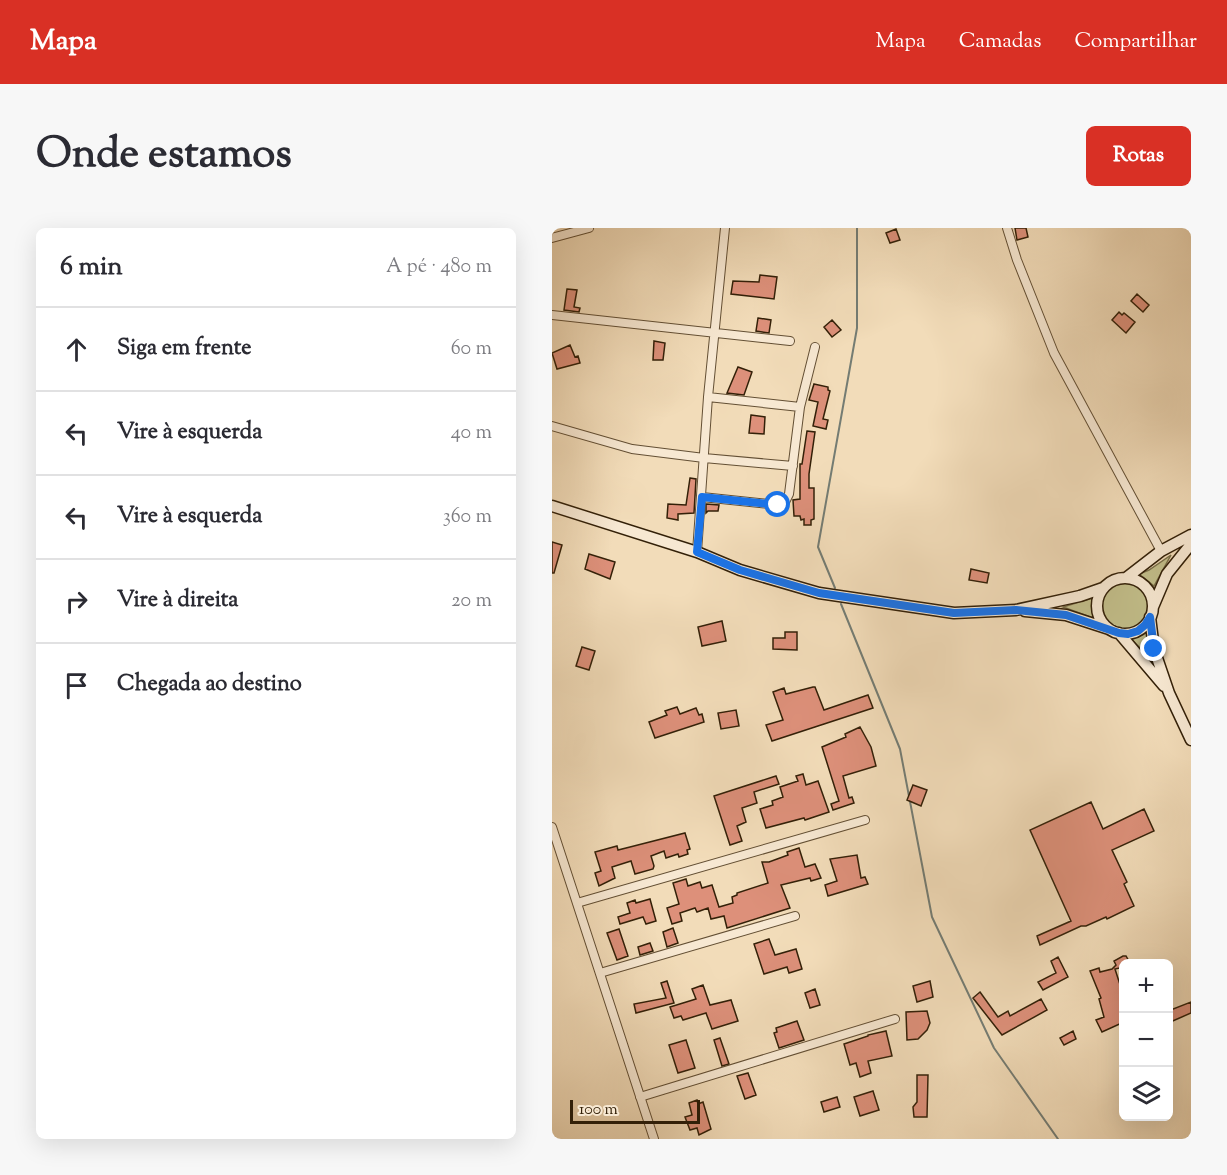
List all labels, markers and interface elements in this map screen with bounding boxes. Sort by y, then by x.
text: Mapa [30,22,97,62]
text: Mapa [876,27,926,57]
text: Camadas [959,27,1042,57]
text: Compartilhar [1075,27,1197,57]
text: Onde estamos [36,126,292,186]
button: Rotas [1086,126,1191,186]
text: 6 min [60,249,123,286]
text: A pé · 480 m [386,253,492,282]
icon: ahead [60,333,93,366]
text: Siga em frente [117,333,252,365]
text: 60 m [451,335,492,364]
icon: left [60,417,93,450]
text: Vire à esquerda [117,417,262,449]
text: 40 m [451,419,492,448]
route start [764,491,790,517]
icon: left [60,501,93,534]
text: Vire à esquerda [117,501,262,533]
text: 360 m [443,503,492,532]
icon: right [60,585,93,618]
text: Vire à direita [117,585,239,617]
text: 20 m [451,587,492,616]
route end [1140,635,1166,661]
icon: arrive [60,669,93,702]
text: Chegada ao destino [117,669,302,701]
map controls [1119,959,1173,1121]
button: + [1119,959,1173,1013]
button: − [1119,1013,1173,1067]
button: layers [1119,1067,1173,1121]
scale bar [570,1097,700,1124]
text: 100 m [579,1099,618,1122]

